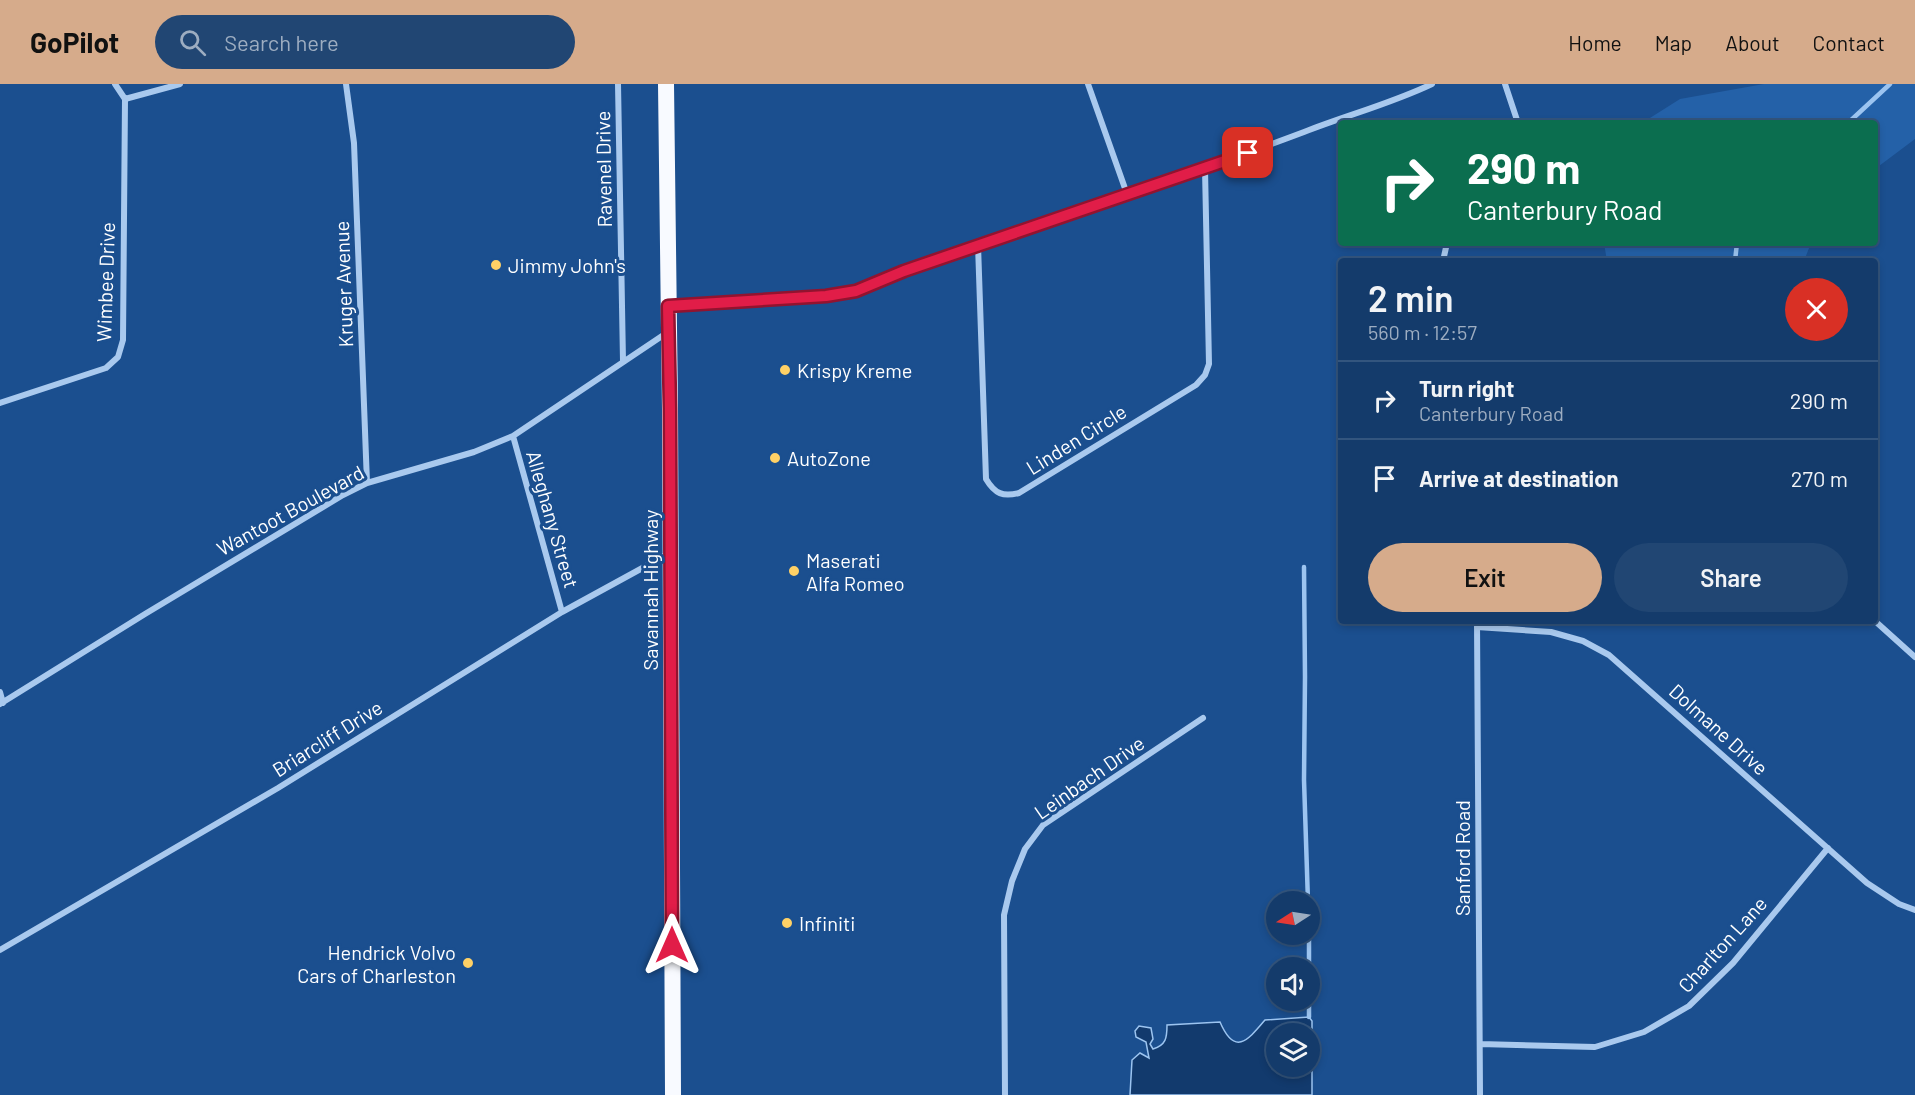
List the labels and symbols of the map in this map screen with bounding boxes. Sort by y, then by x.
street label: Ravenel Drive [590,110,616,228]
pin [1222,127,1273,178]
street label: Kruger Avenue [329,220,357,348]
street label: Wimbee Drive [91,222,119,342]
place label: Jimmy John's [508,253,626,277]
marker: Jimmy John's [489,258,503,272]
place label: Krispy Kreme [797,358,912,382]
marker: Krispy Kreme [778,363,792,377]
street label: Linden Circle [1021,399,1131,479]
place label: AutoZone [787,446,871,470]
street label: Alleghany Street [522,447,584,591]
marker: AutoZone [768,451,782,465]
street label: Wantoot Boulevard [212,460,368,560]
street label: Savannah Highway [638,510,662,670]
place label: Maserati Alfa Romeo [806,548,905,595]
marker: Maserati Alfa Romeo [787,564,801,578]
street label: Dolmane Drive [1665,678,1773,780]
street label: Briarcliff Drive [268,695,386,781]
street label: Leinbach Drive [1029,730,1149,824]
street label: Sanford Road [1450,800,1474,916]
north arrow [1266,891,1320,945]
street label: Charlton Lane [1673,891,1771,997]
place label: Infiniti [799,911,855,935]
position arrow [640,913,704,977]
marker: Infiniti [780,916,794,930]
place label: Hendrick Volvo Cars of Charleston [297,940,456,987]
marker: Hendrick Volvo Cars of Charleston [461,956,475,970]

